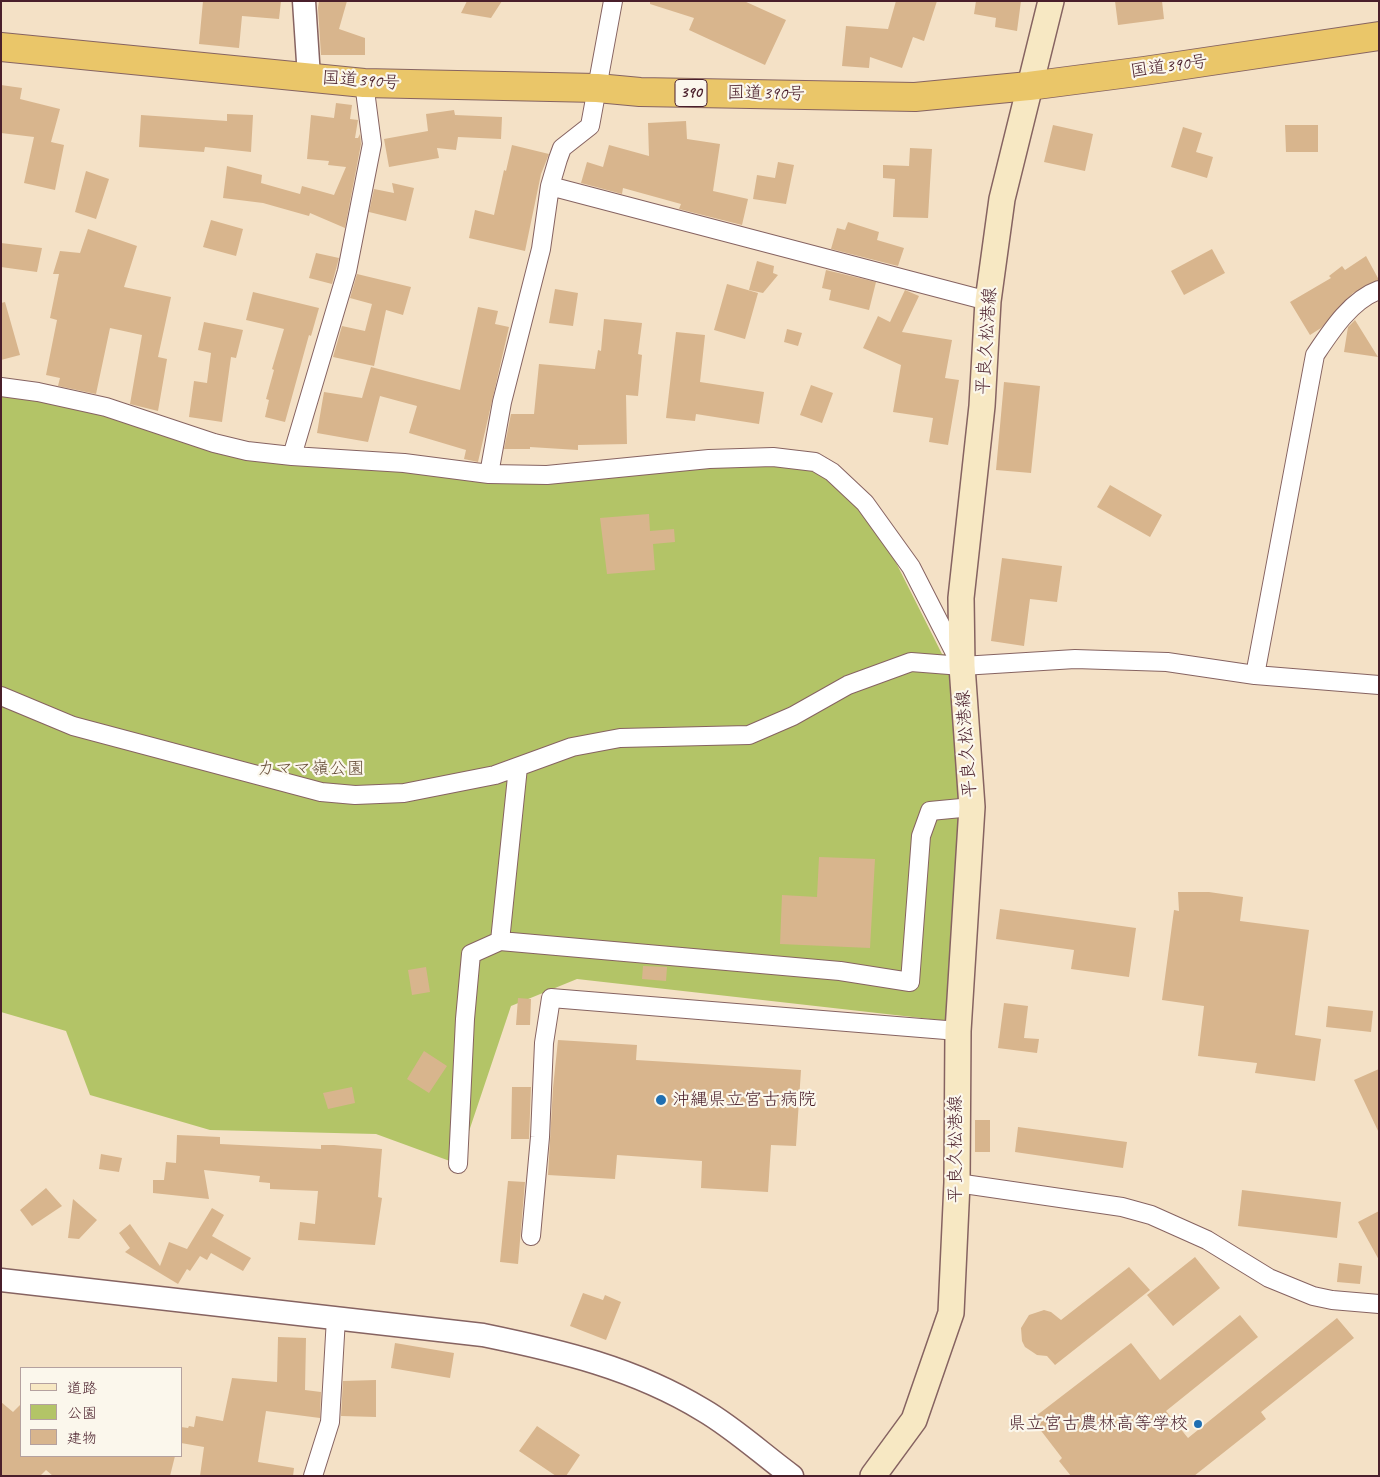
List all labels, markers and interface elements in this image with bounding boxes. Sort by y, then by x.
street label: 国道390号 [1129,51,1209,83]
street label: 国道390号 [321,67,401,95]
road number: 390 [675,80,707,106]
street label: 国道390号 [727,83,805,105]
street label: 平良久松港線 [972,286,1002,396]
street label: 平良久松港線 [952,689,982,799]
park label: カママ嶺公園 [257,758,365,780]
place label: 沖縄県立宮古病院 [672,1089,816,1111]
marker: 沖縄県立宮古病院 [654,1093,668,1107]
street label: 平良久松港線 [945,1095,967,1203]
legend [20,1367,182,1457]
text: 道路 [67,1379,97,1398]
text: 公園 [67,1404,97,1423]
place label: 県立宮古農林高等学校 [1008,1413,1188,1435]
marker: 県立宮古農林高等学校 [1192,1418,1204,1430]
text: 建物 [67,1429,97,1448]

